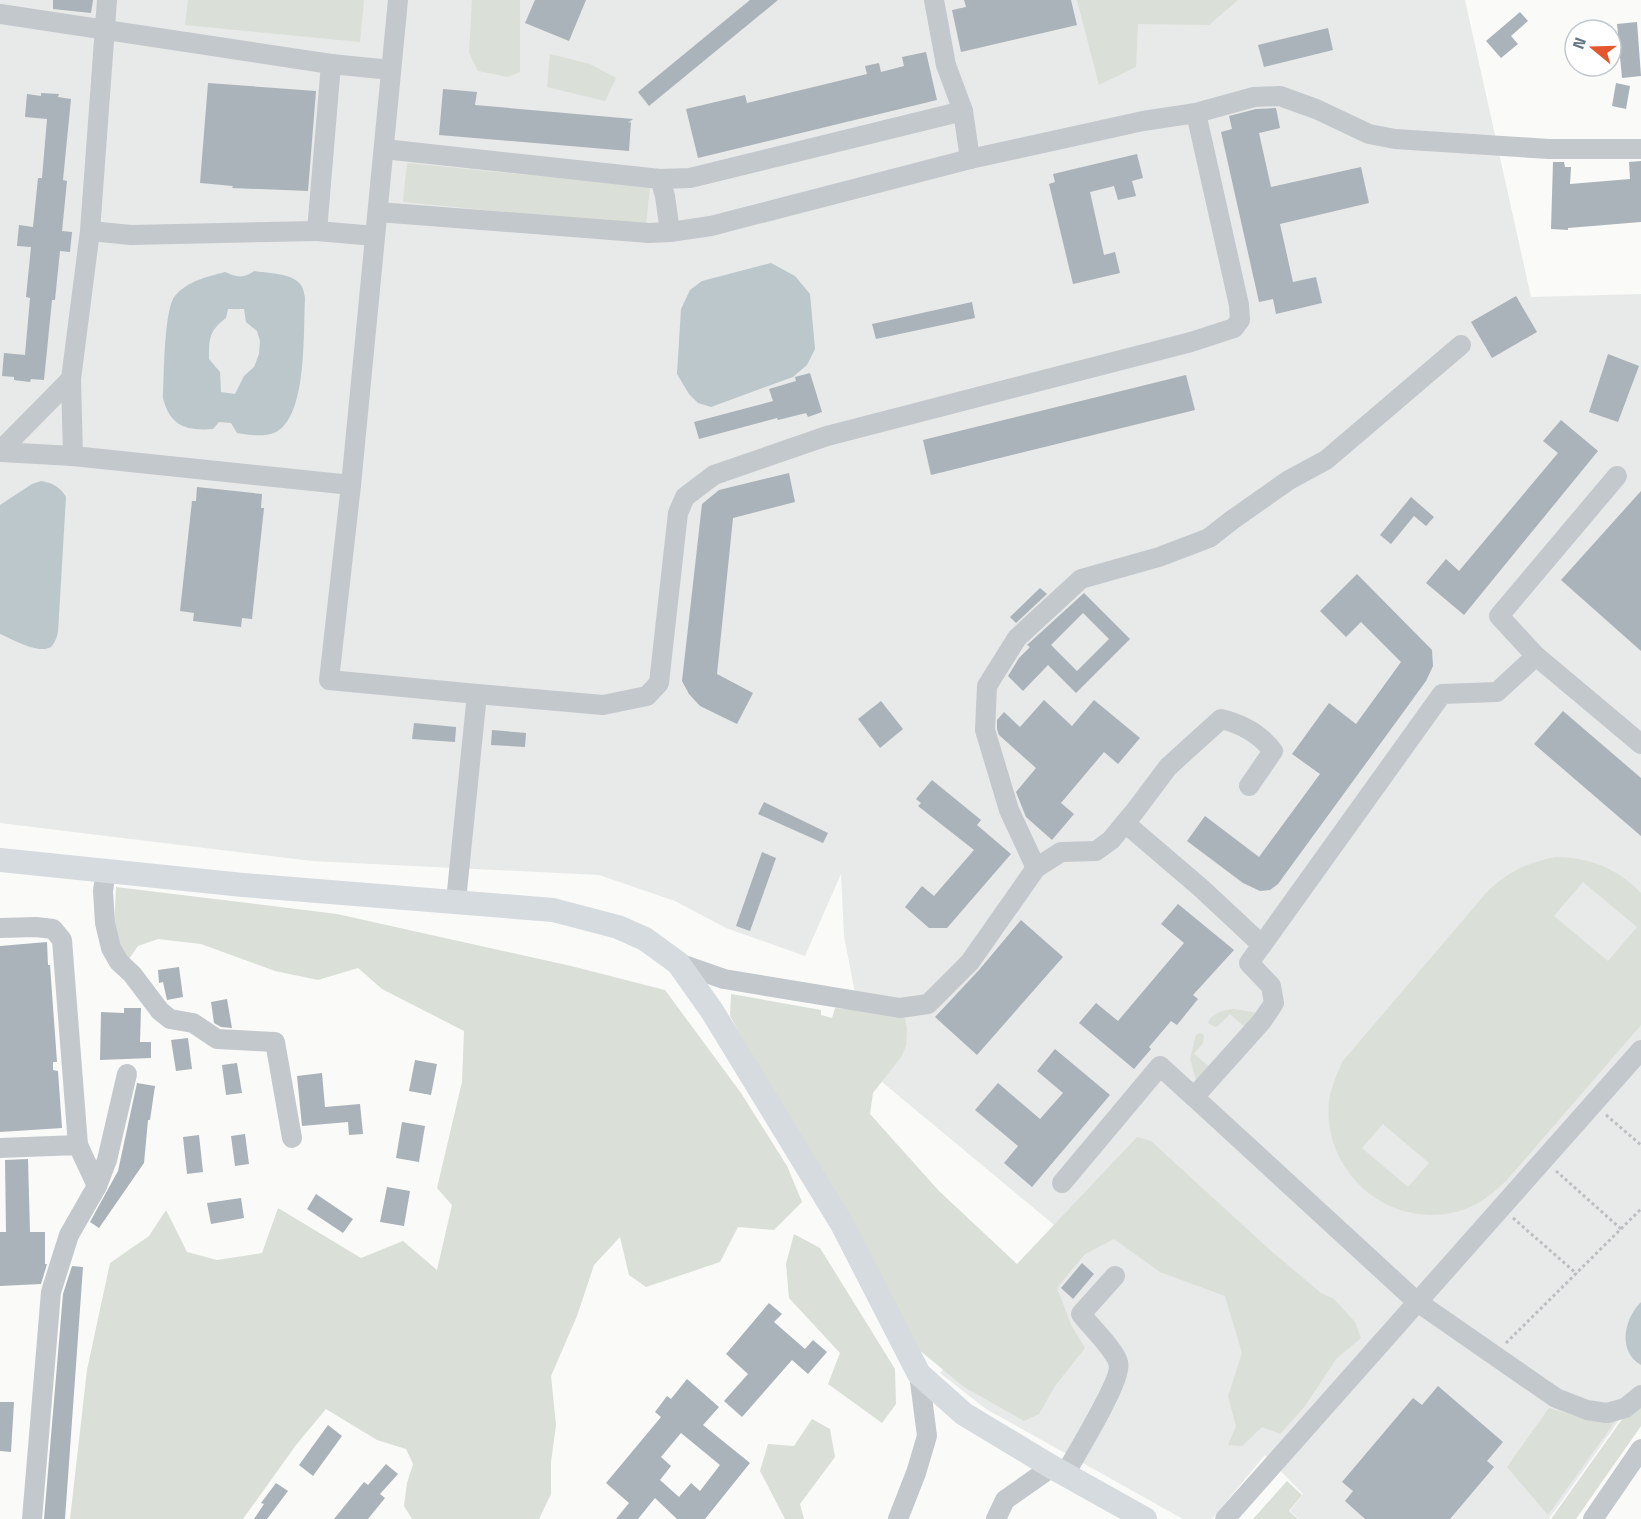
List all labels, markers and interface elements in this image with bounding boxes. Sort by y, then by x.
north arrow [1563,18,1623,78]
text: N [1566,34,1592,52]

